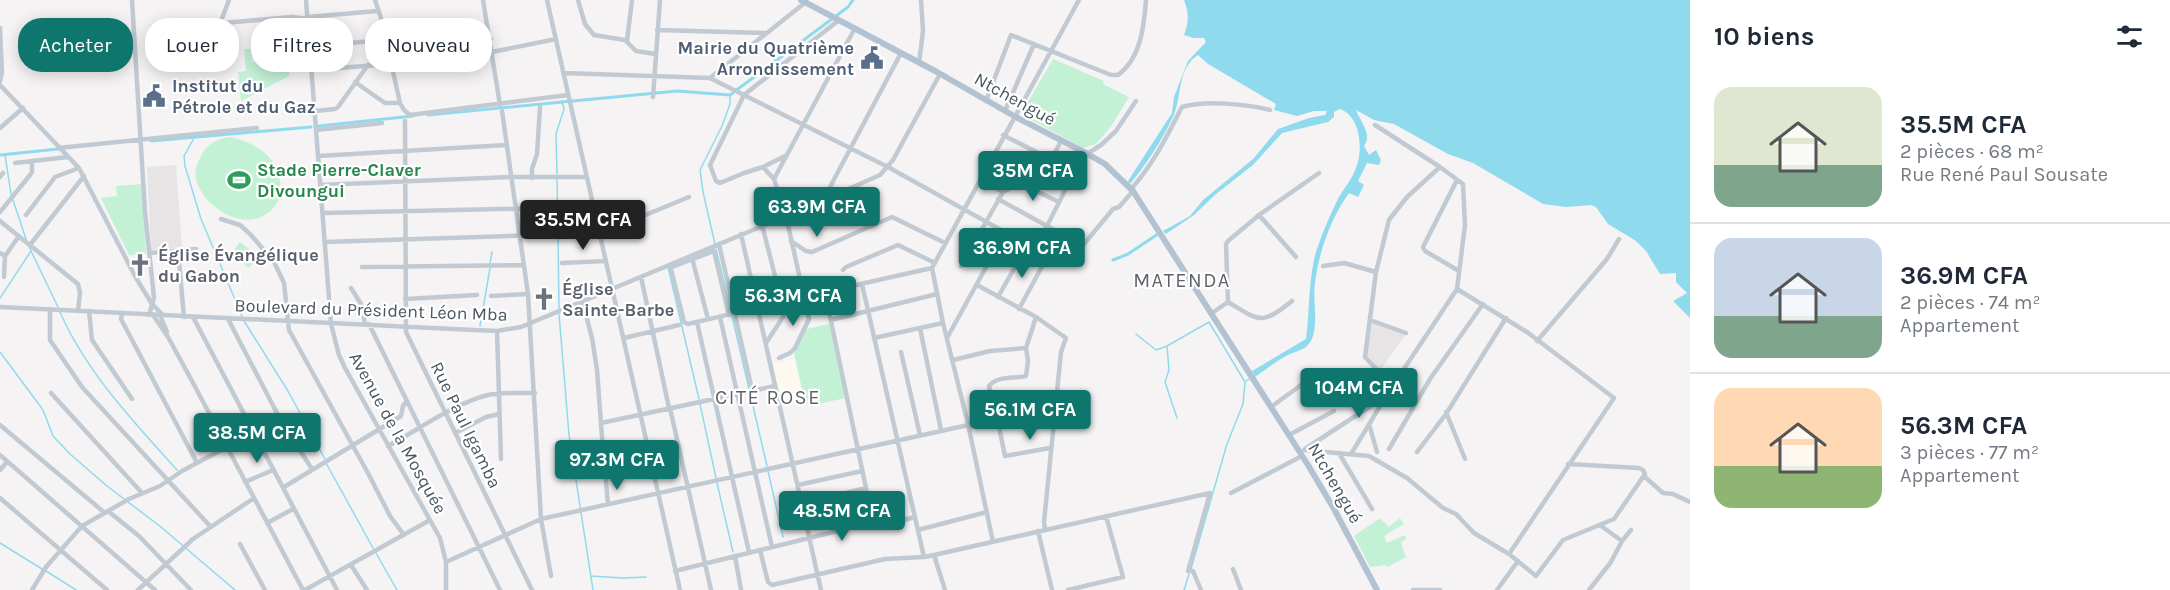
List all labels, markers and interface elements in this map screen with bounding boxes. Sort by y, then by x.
chip: Acheter [18,18,133,72]
chip: Louer [145,18,239,72]
chip: Filtres [251,18,353,72]
chip: Nouveau [365,18,492,72]
icon: filters [2113,20,2146,53]
text: 10 biens [1714,21,1814,52]
place label: Mairie du Quatrième Arrondissement [677,37,854,80]
public building icon: Mairie du Quatrième Arrondissement [859,45,885,71]
street label: Ntchengué [970,68,1060,130]
place label: Institut du Pétrole et du Gaz [172,75,316,118]
public building icon: Institut du Pétrole et du Gaz [141,83,167,109]
text: 35.5M CFA [1900,109,2027,140]
icon: home [1762,111,1834,183]
text: 2 pièces · 68 m² [1900,140,2044,163]
pin: 35M CFA [978,151,1088,202]
place label: Stade Pierre-Claver Divoungui [257,159,421,202]
text: 35M CFA [992,159,1074,182]
text: Rue René Paul Sousate [1900,163,2108,186]
sports icon: Stade Pierre-Claver Divoungui [226,167,252,193]
pin: 63.9M CFA [748,187,886,238]
text: 63.9M CFA [768,195,866,218]
pin: 35.5M CFA [514,200,652,251]
text: 35.5M CFA [534,208,632,231]
pin: 36.9M CFA [953,228,1091,279]
text: 36.9M CFA [973,236,1071,259]
place label: Église Évangélique du Gabon [158,243,319,287]
church icon: Église Évangélique du Gabon [127,252,153,278]
text: 36.9M CFA [1900,260,2028,291]
icon: home [1762,262,1834,334]
district label: MATENDA [1133,269,1231,292]
pin: 56.3M CFA [724,276,862,327]
place label: Église Sainte-Barbe [562,277,674,321]
text: 56.3M CFA [744,284,842,307]
church icon: Église Sainte-Barbe [531,286,557,312]
text: 2 pièces · 74 m² [1900,291,2040,314]
street label: Boulevard du Président Léon Mba [234,294,508,326]
text: Appartement [1900,314,2019,337]
street label: Avenue de la Mosquée [344,348,452,518]
street label: Rue Paul Igamba [426,358,506,492]
pin: 104M CFA [1297,368,1421,419]
text: 104M CFA [1314,376,1404,399]
district label: CITÉ ROSE [715,385,821,409]
pin: 56.1M CFA [961,390,1099,441]
text: 56.1M CFA [984,398,1076,421]
text: 56.3M CFA [1900,410,2027,441]
icon: home [1762,412,1834,484]
pin: 38.5M CFA [188,413,326,464]
text: 38.5M CFA [208,421,306,444]
street label: Ntchengué [1303,439,1367,527]
pin: 97.3M CFA [548,440,686,491]
text: 3 pièces · 77 m² [1900,441,2039,464]
text: 97.3M CFA [569,448,665,471]
text: Appartement [1900,464,2019,487]
pin: 48.5M CFA [773,491,911,542]
text: 48.5M CFA [793,499,891,522]

